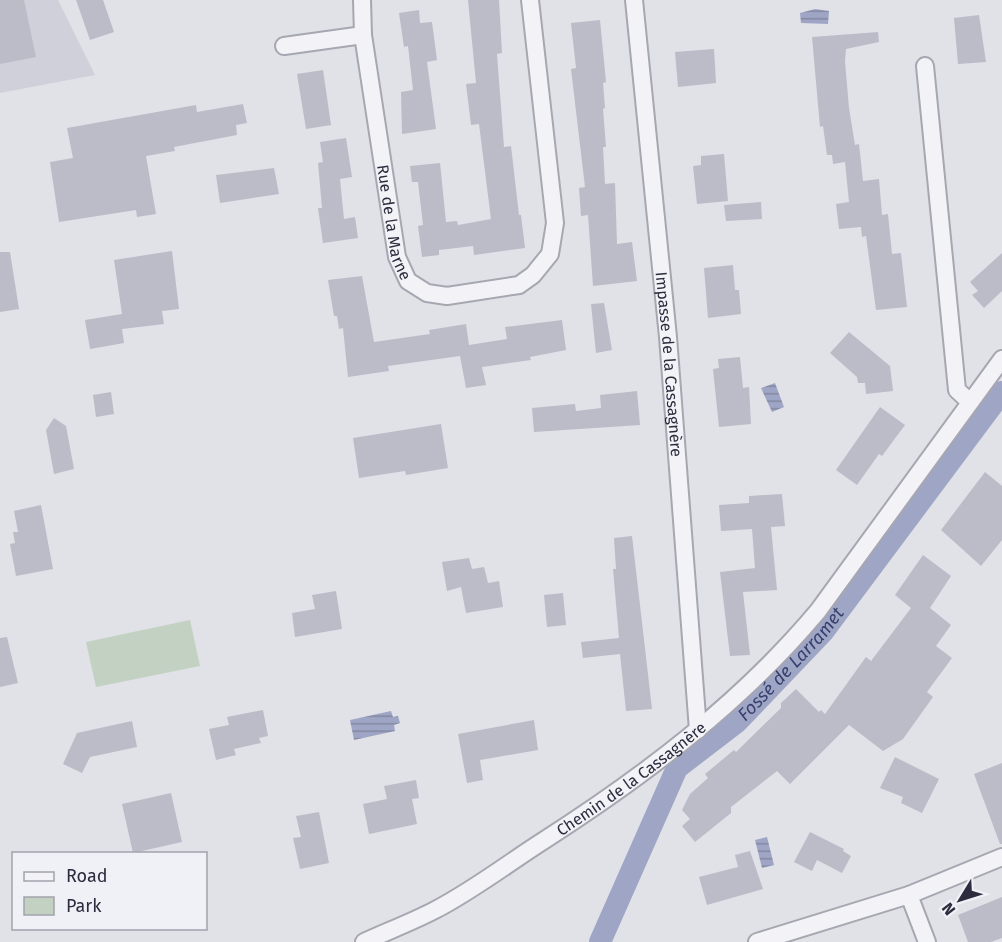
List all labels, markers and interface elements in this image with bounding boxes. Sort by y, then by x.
street label: Rue de la Marne [373,163,415,283]
street label: Impasse de la Cassagnère [651,271,686,458]
water label: Fossé de Larramet [733,603,849,725]
street label: Chemin de la Cassagnère [553,718,710,840]
legend [12,852,207,930]
text: Road [66,865,108,887]
north arrow [930,870,990,930]
text: Park [66,895,102,917]
text: N [938,899,959,919]

